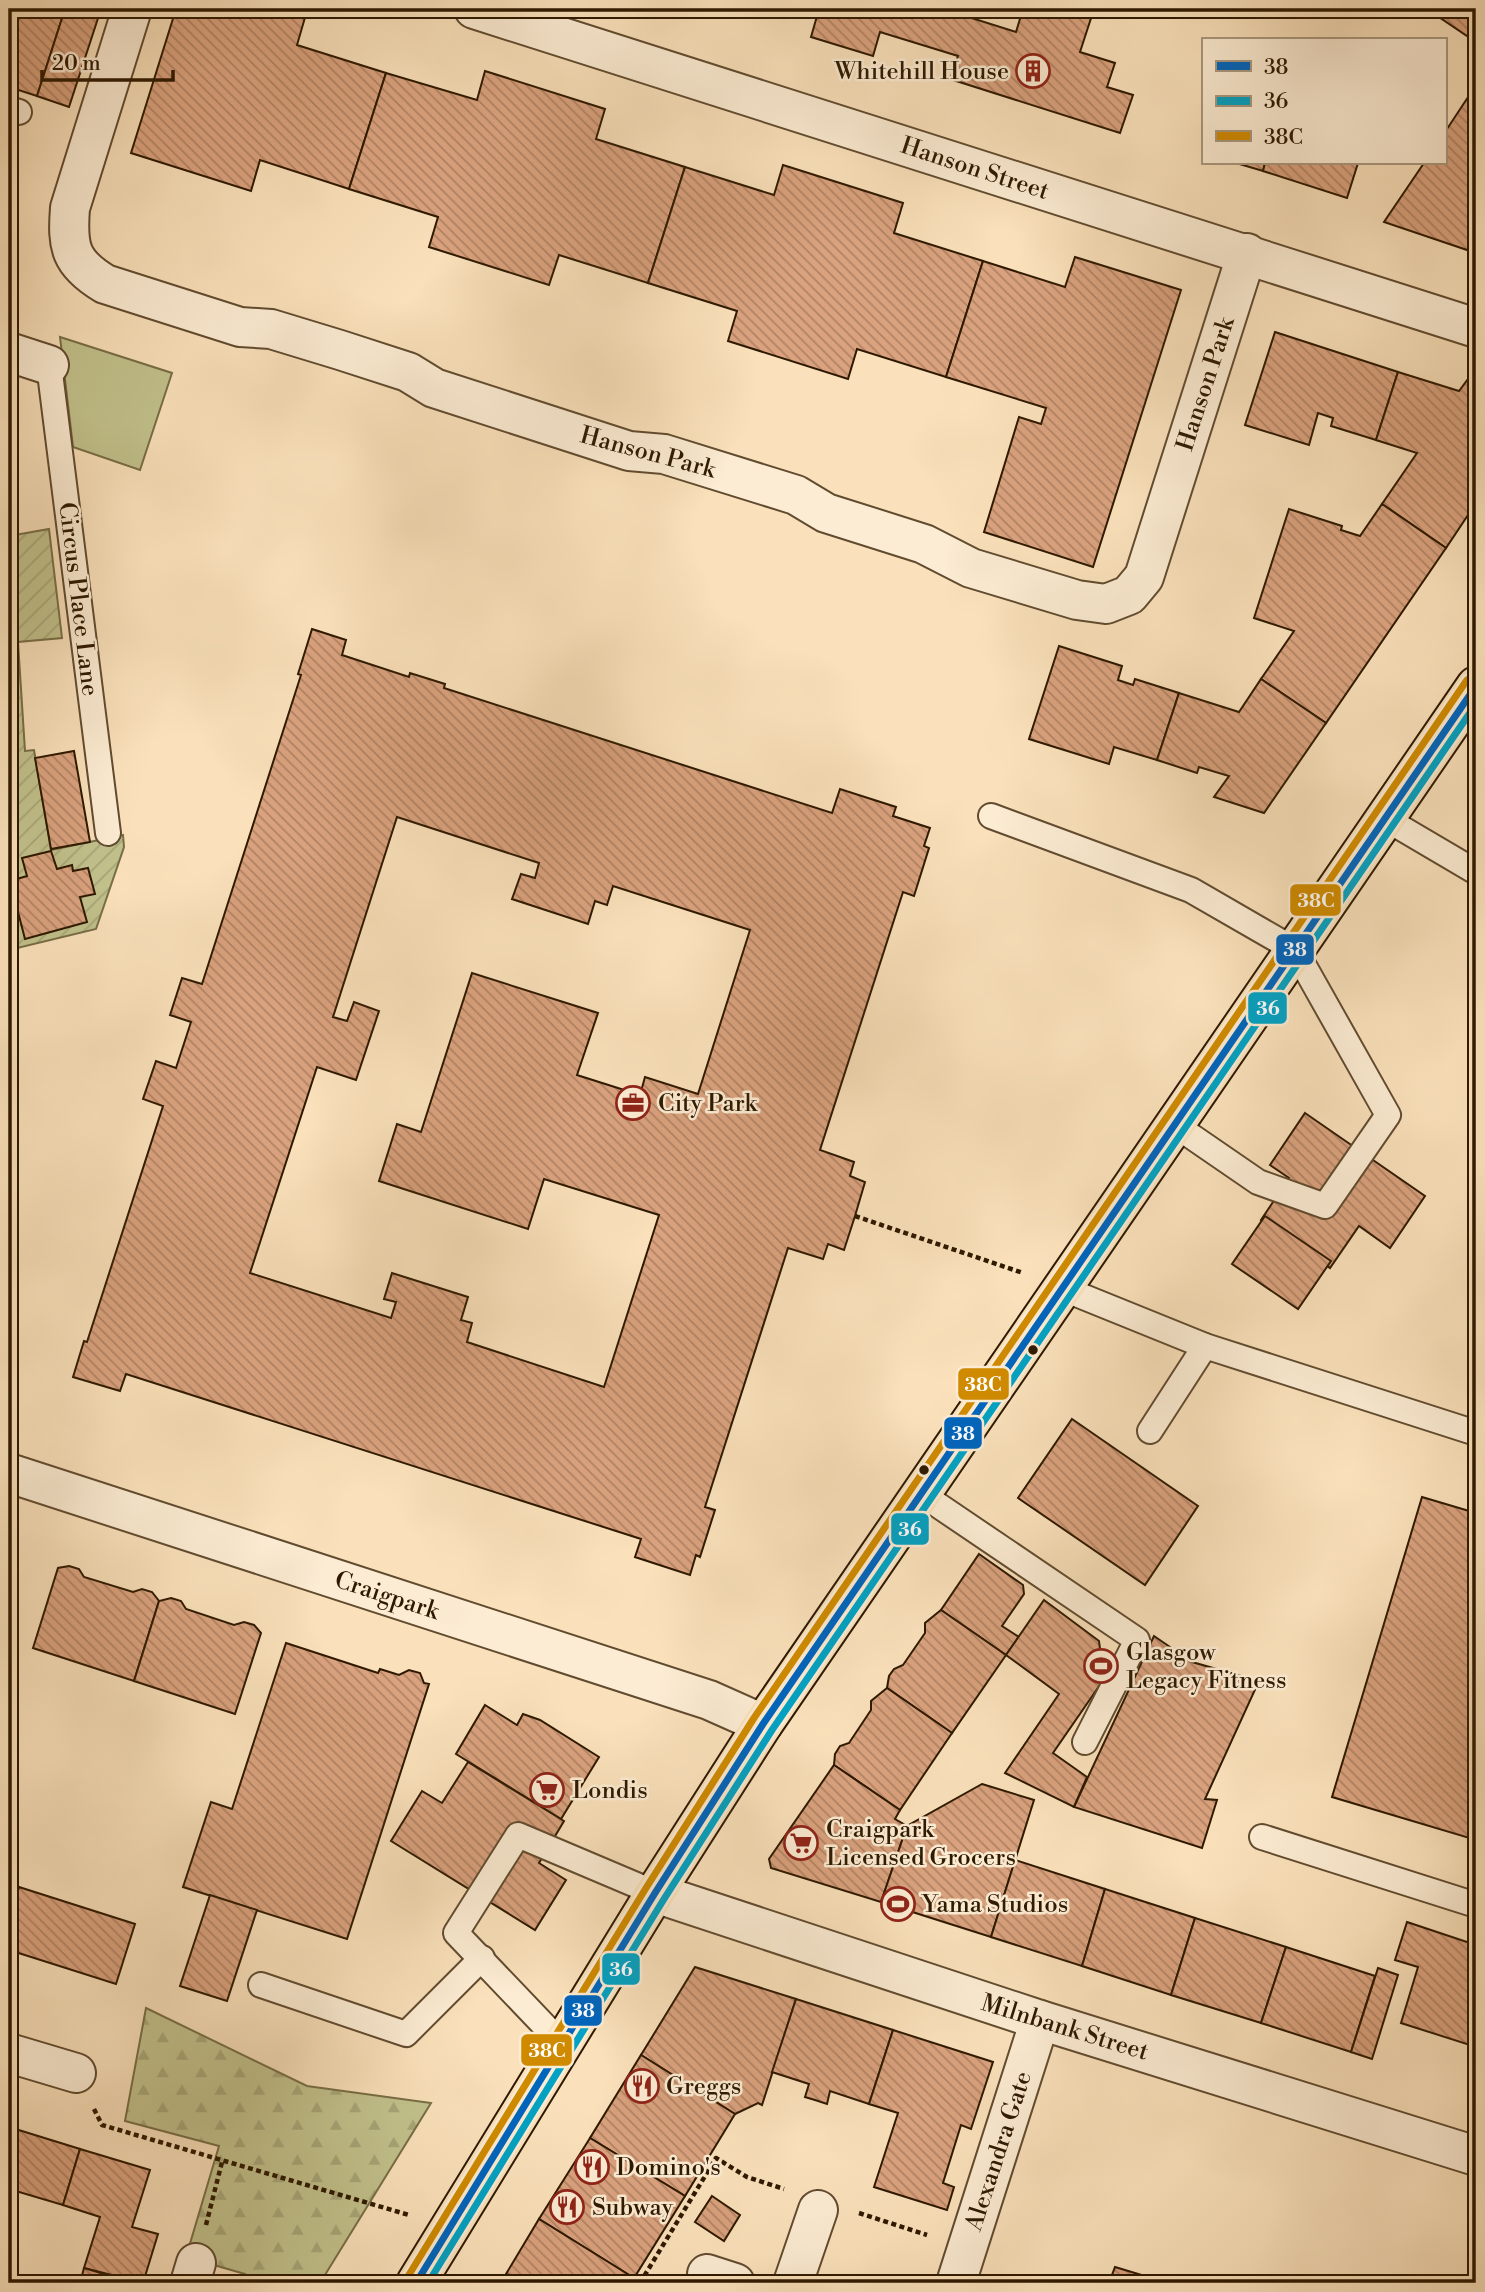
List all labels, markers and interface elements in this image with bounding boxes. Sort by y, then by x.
scale bar [42,38,173,82]
legend [1202,38,1446,164]
text: 20 m [52,51,101,77]
building icon: Whitehill House [1014,52,1052,90]
text: 38 [1264,55,1288,81]
place label: Whitehill House [833,57,1009,87]
text: 36 [1264,89,1289,115]
text: 38C [1264,125,1303,151]
street label: Hanson Street [897,131,1053,207]
street label: Hanson Park [1170,312,1242,455]
street label: Hanson Park [577,421,720,486]
street label: Circus Place Lane [51,500,105,698]
line badge: 38C [1289,883,1342,917]
text: 38C [1297,889,1335,913]
line badge: 38 [1275,933,1315,966]
text: 38 [1283,938,1307,962]
line badge: 36 [1247,991,1288,1025]
text: 36 [1256,997,1280,1021]
office icon: City Park [614,1084,652,1122]
place label: City Park [658,1089,759,1119]
unlabelled marker [1026,1343,1040,1357]
line badge: 38C [957,1367,1010,1401]
text: 38C [964,1373,1002,1397]
line badge: 38 [943,1416,983,1450]
text: 38 [951,1422,975,1446]
unlabelled marker [917,1463,931,1477]
line badge: 36 [890,1512,930,1546]
text: 36 [898,1518,922,1542]
street label: Craigpark [331,1565,444,1627]
place label: Glasgow Legacy Fitness [1126,1638,1286,1696]
sports icon: Glasgow Legacy Fitness [1082,1647,1120,1685]
supermarket icon: Londis [528,1771,566,1809]
place label: Londis [572,1776,648,1806]
place label: Craigpark Licensed Grocers [826,1815,1016,1873]
supermarket icon: Craigpark Licensed Grocers [782,1824,820,1862]
sports icon: Yama Studios [879,1885,917,1923]
place label: Yama Studios [920,1890,1068,1920]
line badge: 36 [601,1952,641,1986]
text: 36 [609,1958,633,1982]
street label: Milnbank Street [977,1988,1152,2068]
line badge: 38 [563,1994,603,2027]
text: 38 [571,1999,595,2023]
line badge: 38C [520,2033,573,2067]
text: 38C [528,2039,566,2063]
restaurant icon: Greggs [623,2067,661,2105]
street label: Alexandra Gate [959,2068,1039,2236]
place label: Greggs [666,2072,741,2102]
restaurant icon: Domino's [573,2148,611,2186]
place label: Domino's [616,2153,721,2183]
restaurant icon: Subway [548,2188,586,2226]
place label: Subway [592,2193,674,2223]

